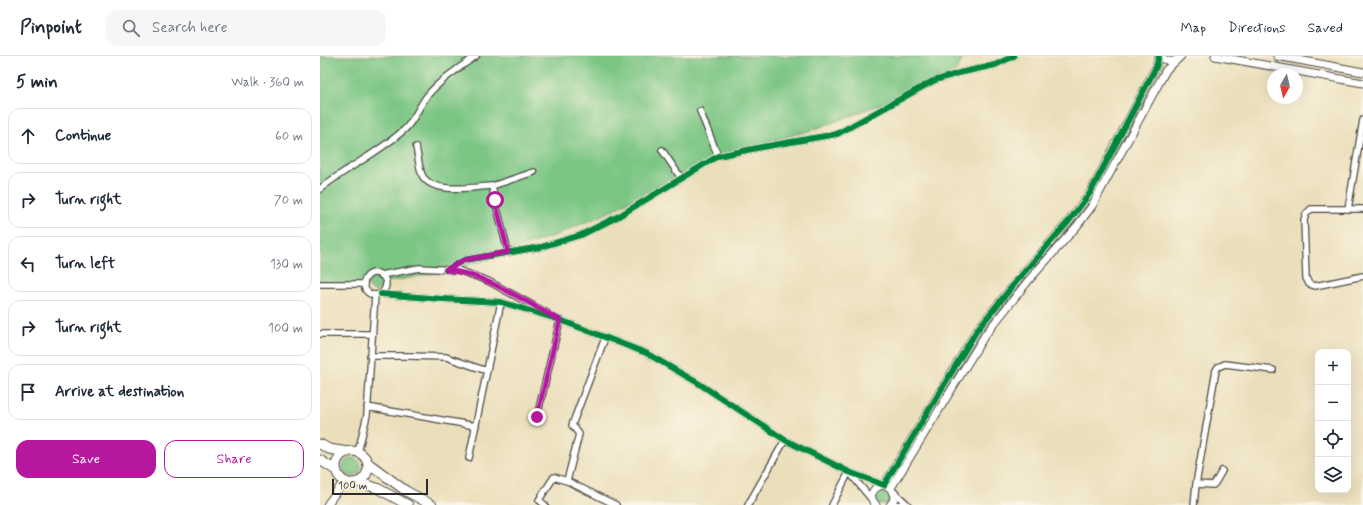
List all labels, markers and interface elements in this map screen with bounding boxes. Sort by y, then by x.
search box [106,10,386,46]
text: Pinpoint [20,15,82,40]
icon: search [120,17,142,39]
text: Search here [152,18,228,38]
text: Map [1180,19,1206,37]
text: Directions [1228,19,1286,37]
text: Saved [1308,19,1343,37]
north arrow [1267,68,1303,104]
text: 5 min [16,71,58,93]
text: Walk · 360 m [231,74,304,91]
icon: ahead [17,125,39,147]
text: Continue [55,126,111,146]
text: 60 m [275,128,303,145]
icon: right [17,189,39,211]
text: Turn right [55,190,122,210]
route start [486,191,504,209]
text: 70 m [274,192,303,209]
icon: left [17,253,39,275]
text: Turn left [55,254,115,274]
text: 130 m [270,256,303,273]
icon: right [17,317,39,339]
text: Turn right [55,318,122,338]
text: 100 m [268,320,303,337]
map controls [1315,349,1351,493]
button: + [1315,349,1351,385]
icon: arrive [17,381,39,403]
text: Arrive at destination [55,382,184,402]
button: − [1315,385,1351,421]
route end [528,408,546,426]
button: locate [1315,421,1351,457]
button: Save [16,440,156,478]
button: Share [164,440,304,478]
button: layers [1315,457,1351,493]
scale bar [332,477,428,496]
text: 100 m [338,479,368,493]

